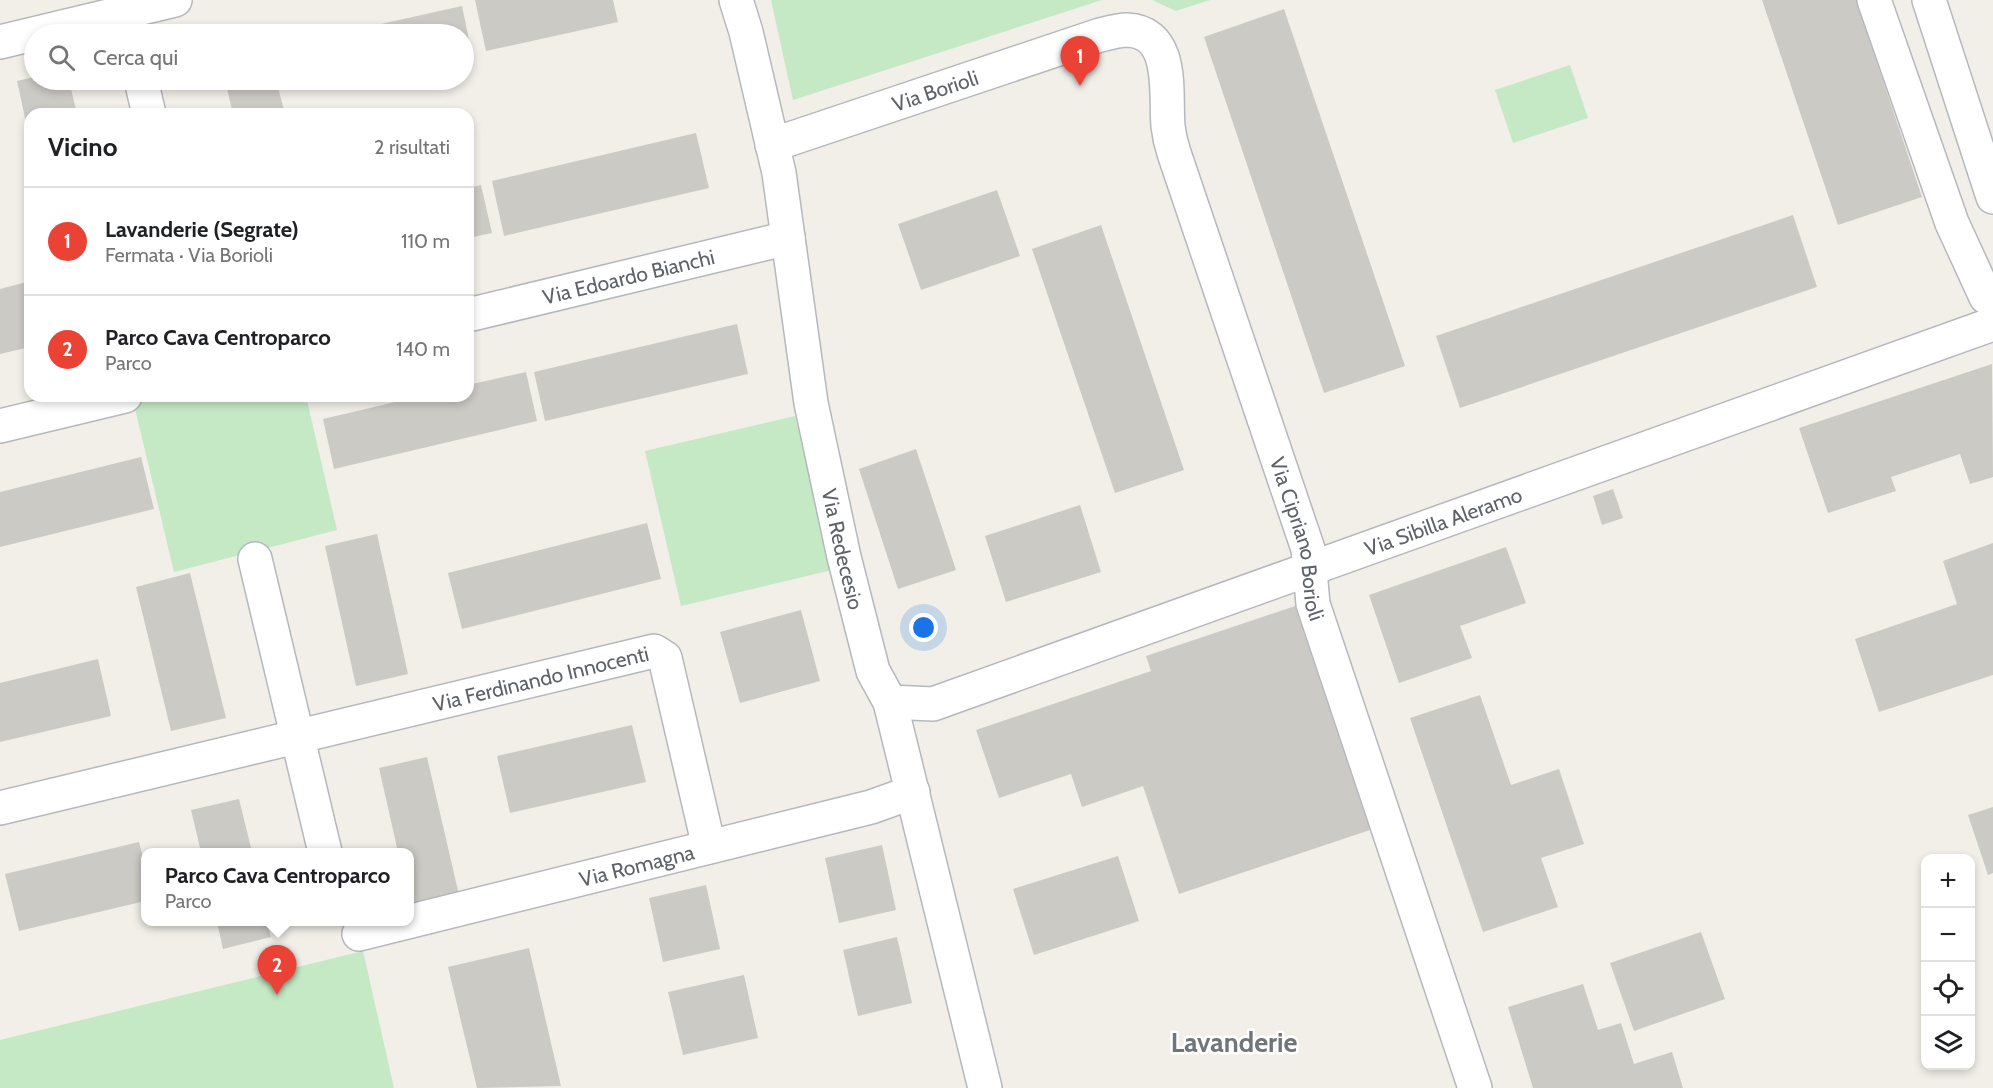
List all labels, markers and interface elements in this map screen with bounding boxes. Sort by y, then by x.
search box [24,24,474,90]
pin: 1 [1060,36,1100,86]
icon: search [45,41,78,74]
text: Cerca qui [93,44,178,71]
street label: Via Borioli [889,64,981,116]
text: Vicino [48,131,117,163]
text: 2 risultati [374,135,450,159]
text: Lavanderie (Segrate) [105,216,299,243]
text: 1 [64,229,71,253]
text: 110 m [401,229,450,253]
text: Fermata · Via Borioli [105,243,273,267]
street label: Via Edoardo Bianchi [540,244,717,309]
text: Parco Cava Centroparco [105,324,331,351]
text: 2 [62,337,73,361]
text: 140 m [396,337,450,361]
text: Parco [105,351,152,375]
street label: Via Cipriano Borioli [1265,454,1330,624]
street label: Via Sibilla Aleramo [1361,481,1525,561]
street label: Via Redecesio [817,486,869,612]
your location [909,613,938,642]
street label: Via Ferdinando Innocenti [430,640,651,716]
street label: Via Romagna [576,839,697,891]
popup [141,848,414,926]
map controls [1921,854,1975,1070]
button: + [1921,854,1975,908]
text: Parco Cava Centroparco [165,862,390,889]
text: Parco [165,889,211,913]
button: − [1921,908,1975,962]
pin: 2 [258,946,296,995]
button: locate [1921,962,1975,1016]
button: layers [1921,1016,1975,1070]
district label: Lavanderie [1171,1026,1297,1059]

